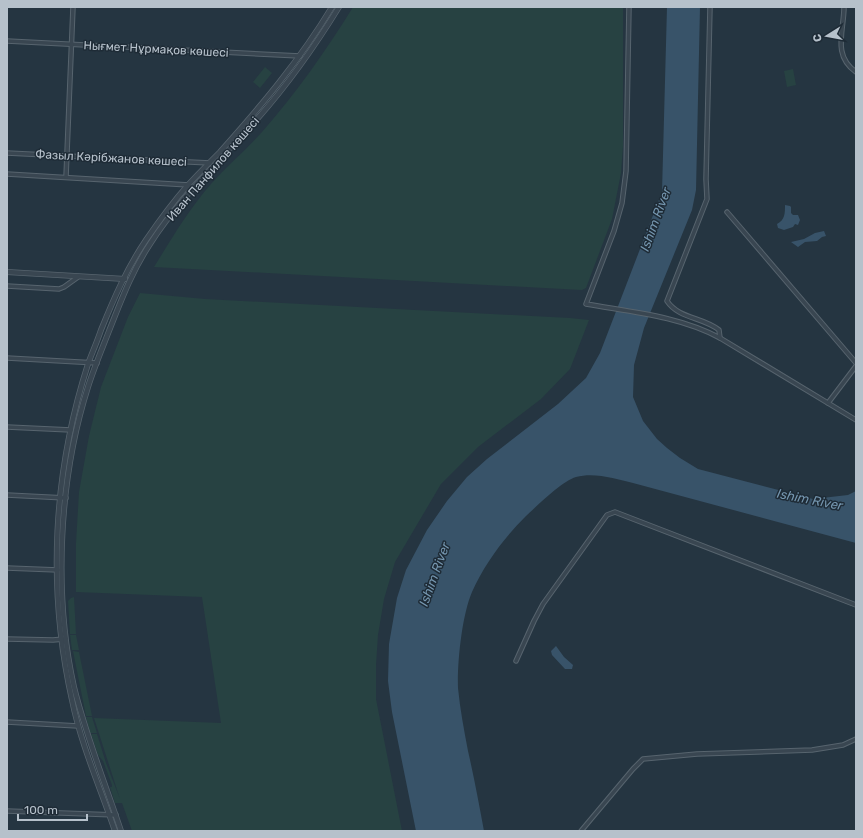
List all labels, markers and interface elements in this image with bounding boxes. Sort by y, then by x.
north arrow [807,16,847,56]
text: С [811,33,825,43]
street label: Нығмет Нұрмақов көшесі [83,38,229,60]
street label: Иван Панфилов көшесі [164,114,262,224]
street label: Фазыл Кәрібжанов көшесі [35,147,187,169]
water label: Ishim River [637,184,674,253]
water label: Ishim River [776,486,845,513]
water label: Ishim River [416,539,453,608]
scale bar [18,796,87,822]
text: 100 m [24,803,58,817]

